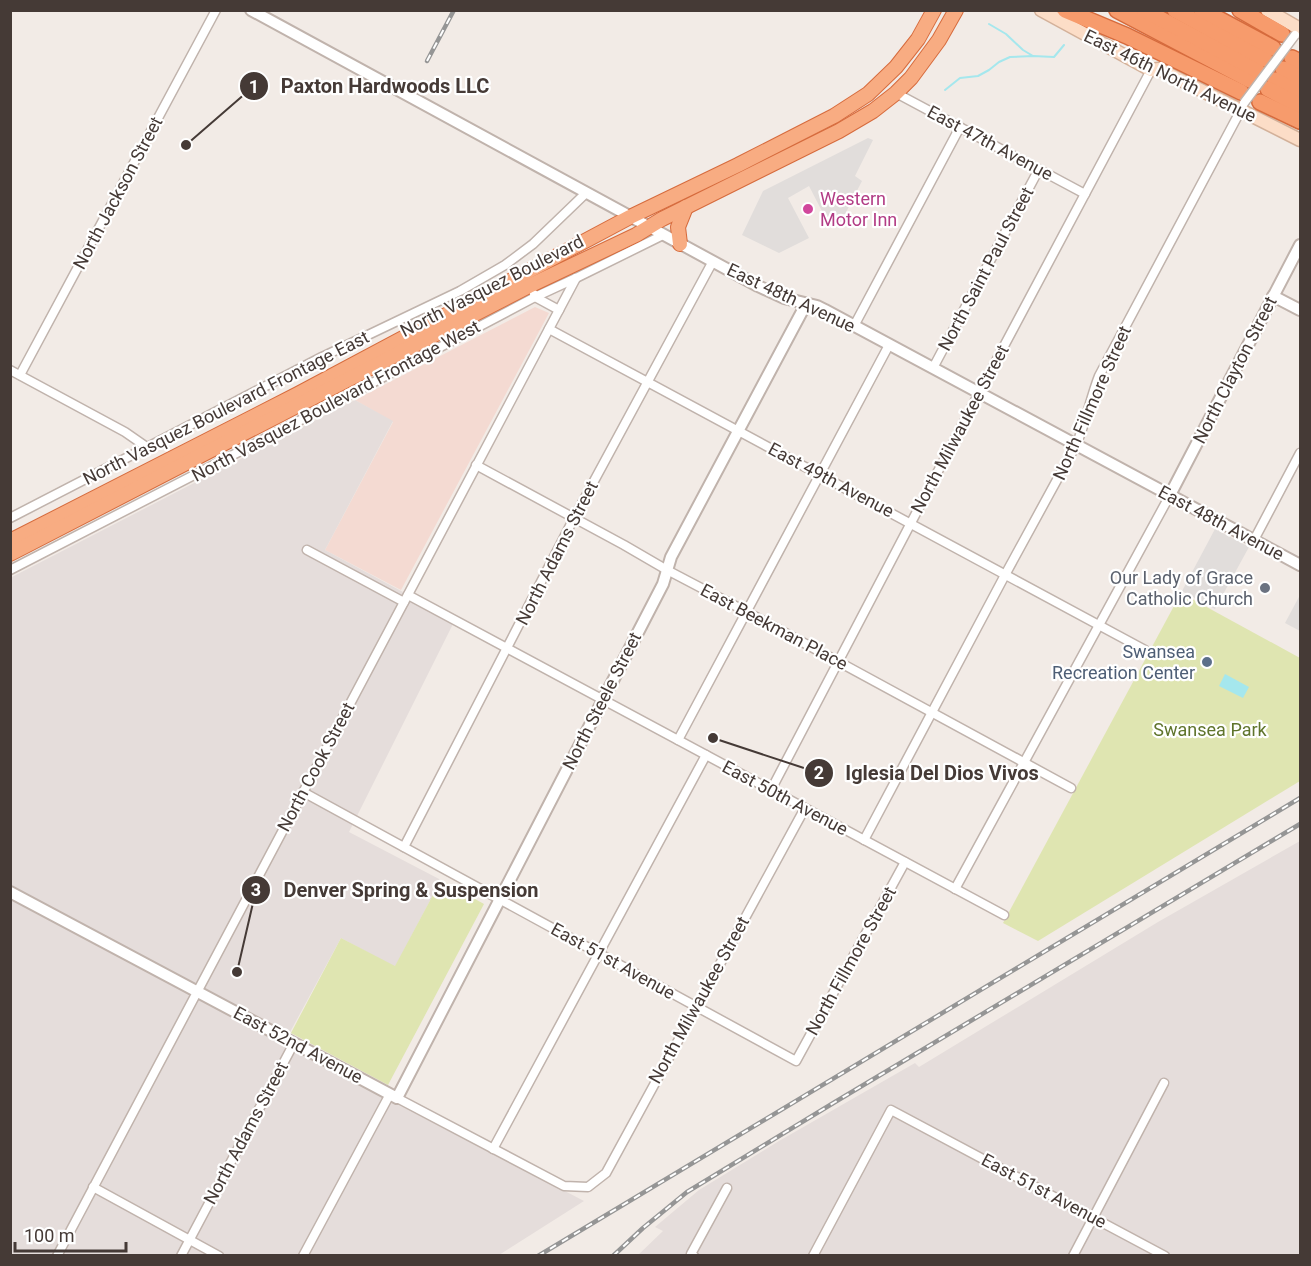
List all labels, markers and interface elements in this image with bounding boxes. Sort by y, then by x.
street label: East 46th North Avenue [1081,25,1260,126]
callout: Paxton Hardwoods LLC [239,67,502,105]
text: Paxton Hardwoods LLC [281,74,489,98]
text: 1 [249,76,259,97]
street label: East 47th Avenue [924,101,1057,184]
street label: North Jackson Street [68,113,167,273]
street label: North Saint Paul Street [933,183,1038,354]
place label: Western Motor Inn [820,188,897,230]
marker: Western Motor Inn [801,202,815,216]
street label: North Vasquez Boulevard [397,230,587,341]
street label: East 48th Avenue [724,259,859,336]
street label: North Clayton Street [1188,293,1281,447]
street label: North Vasquez Boulevard Frontage West [188,315,484,486]
street label: North Fillmore Street [1048,322,1135,483]
street label: North Vasquez Boulevard Frontage East [79,326,372,489]
street label: North Milwaukee Street [906,341,1013,517]
street label: East 49th Avenue [765,438,898,521]
street label: North Adams Street [511,477,602,628]
street label: East 48th Avenue [1155,481,1288,564]
place label: Our Lady of Grace Catholic Church [1110,567,1253,609]
street label: East Beekman Place [697,579,851,674]
marker: Our Lady of Grace Catholic Church [1258,581,1272,595]
street label: North Steele Street [558,628,645,773]
place label: Swansea Recreation Center [1052,641,1195,683]
marker: Swansea Recreation Center [1200,655,1214,669]
street label: North Cook Street [273,699,359,835]
park label: Swansea Park [1153,719,1268,740]
callout: Iglesia Del Dios Vivos [804,754,1051,792]
street label: East 50th Avenue [719,756,852,839]
text: Iglesia Del Dios Vivos [845,761,1039,785]
text: 2 [814,762,824,783]
callout: Denver Spring & Suspension [241,871,550,909]
text: Denver Spring & Suspension [283,878,539,902]
text: 3 [251,879,261,900]
street label: North Fillmore Street [801,883,900,1039]
street label: North Milwaukee Street [644,913,753,1087]
street label: East 51st Avenue [548,918,679,1003]
street label: East 52nd Avenue [230,1002,366,1087]
street label: North Adams Street [199,1058,292,1208]
street label: East 51st Avenue [978,1149,1110,1232]
scale bar [15,1215,126,1253]
text: 100 m [24,1225,75,1246]

